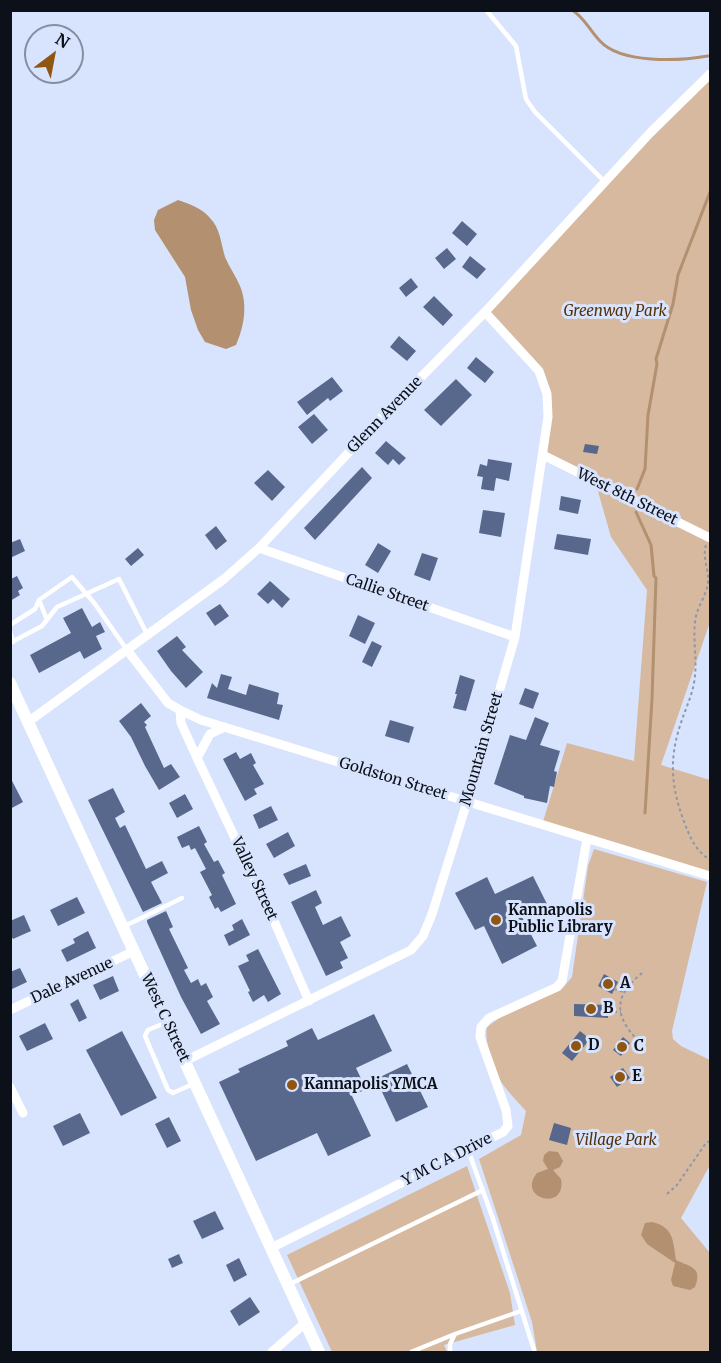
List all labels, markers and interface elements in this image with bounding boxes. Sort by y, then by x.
north arrow [24,24,84,84]
text: N [52,29,73,52]
park label: Greenway Park [563,303,667,321]
street label: Glenn Avenue [344,373,426,457]
street label: West 8th Street [574,465,680,529]
street label: Callie Street [343,570,431,616]
street label: Mountain Street [457,690,507,808]
street label: Goldston Street [337,754,449,804]
street label: Valley Street [227,835,281,923]
place label: Kannapolis Public Library [508,902,613,937]
marker: Kannapolis Public Library [489,913,503,927]
street label: Dale Avenue [28,954,116,1008]
street label: West C Street [137,971,193,1065]
place label: A [620,975,631,993]
marker: A [601,977,615,991]
place label: B [603,1000,613,1018]
marker: B [584,1002,598,1016]
place label: D [588,1037,599,1055]
place label: C [634,1038,644,1056]
marker: D [569,1039,583,1053]
marker: C [615,1040,629,1054]
place label: E [632,1068,642,1086]
marker: E [613,1070,627,1084]
place label: Kannapolis YMCA [304,1076,438,1094]
marker: Kannapolis YMCA [285,1078,299,1092]
street label: Y M C A Drive [399,1130,495,1190]
park label: Village Park [575,1132,657,1150]

